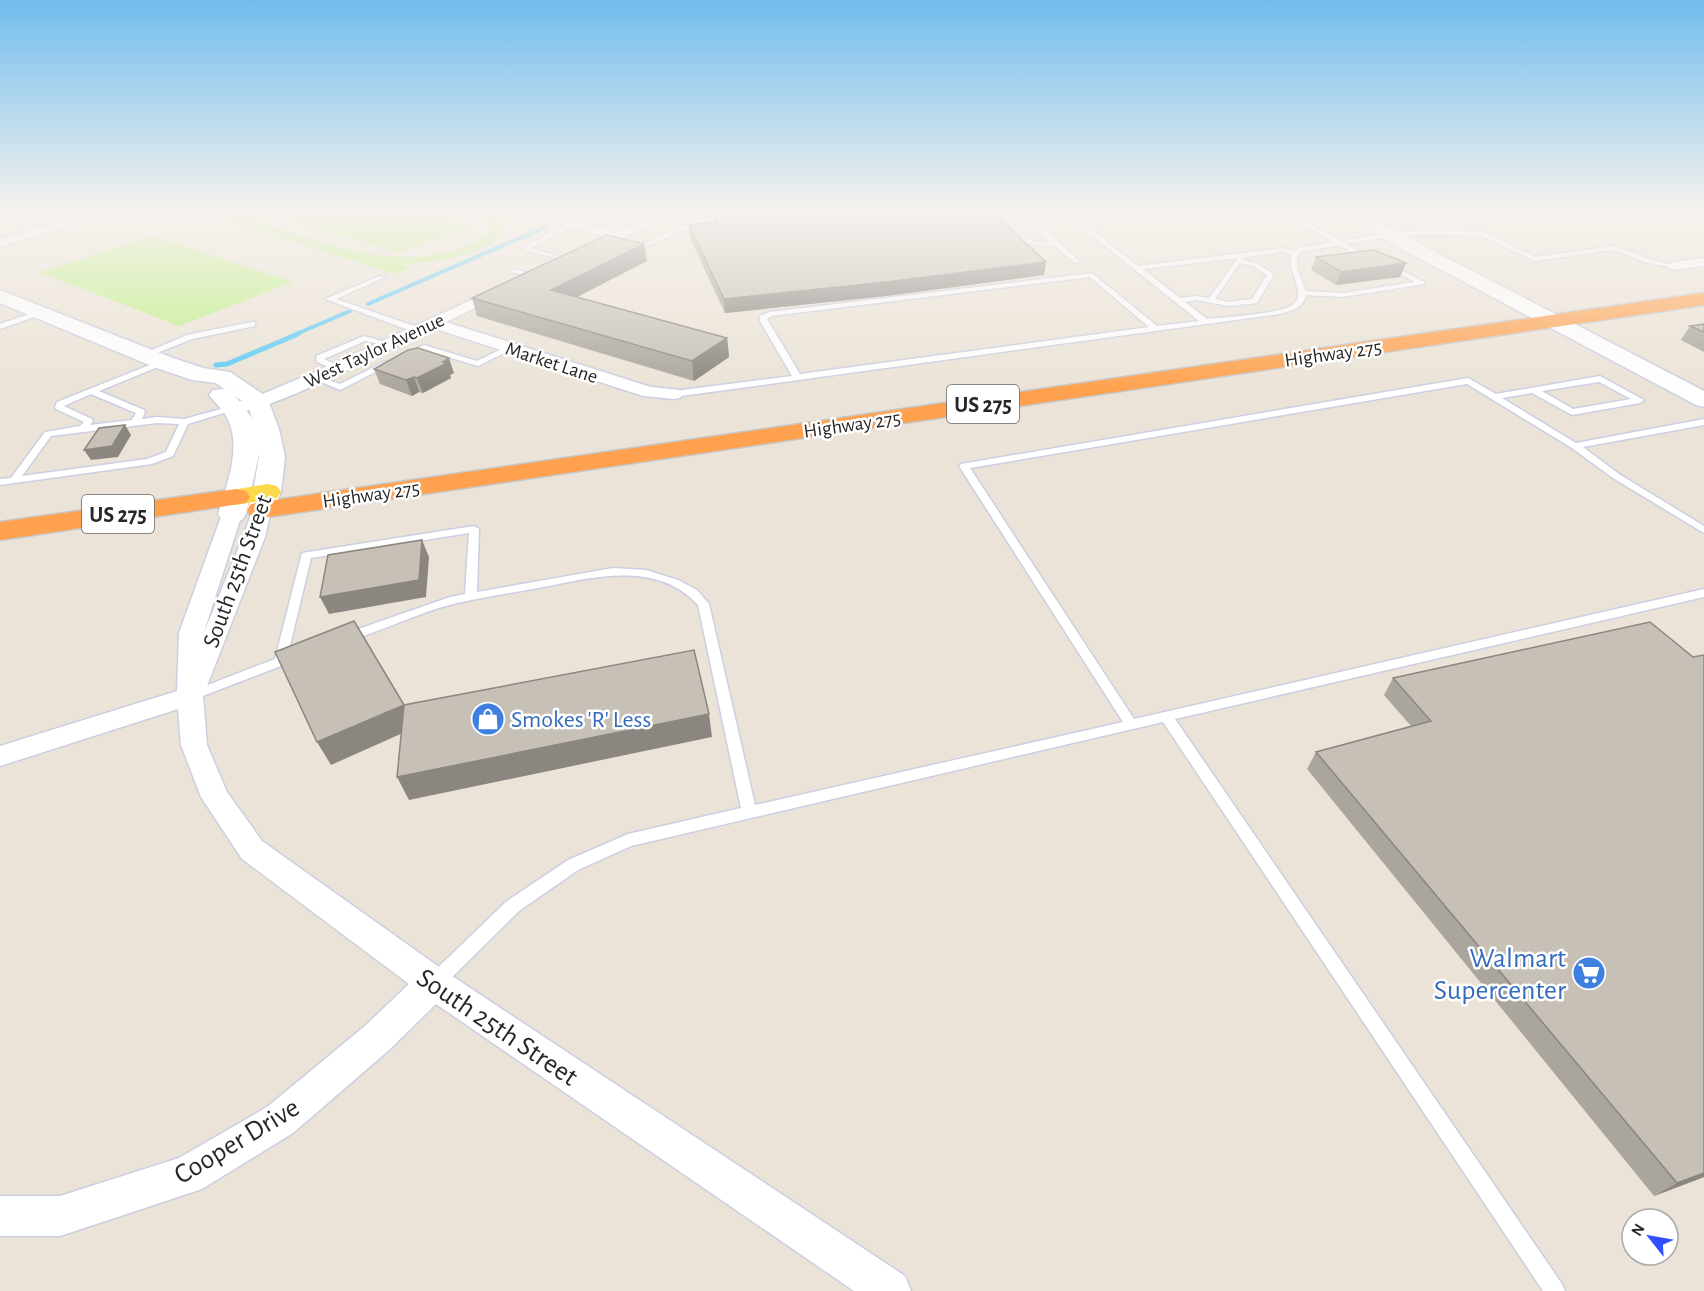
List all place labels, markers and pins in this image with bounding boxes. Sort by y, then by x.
shop icon: Smokes 'R' Less [470,701,506,737]
place label: Smokes 'R' Less [511,708,651,732]
place label: Walmart Supercenter [1434,945,1566,1005]
supermarket icon: Walmart Supercenter [1571,955,1607,991]

